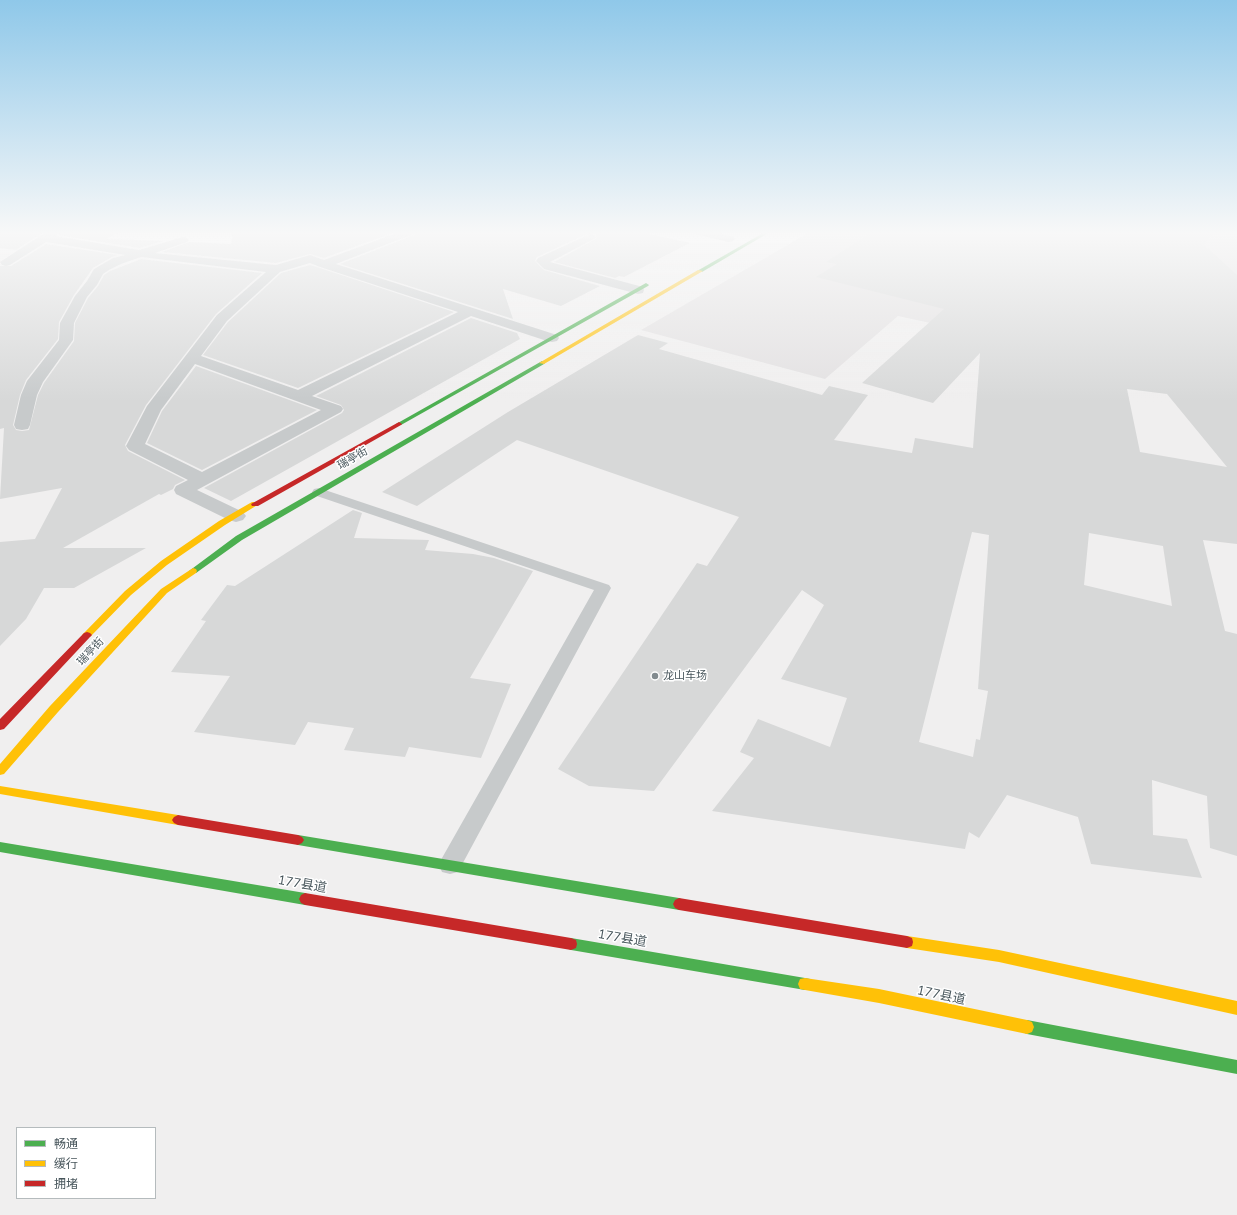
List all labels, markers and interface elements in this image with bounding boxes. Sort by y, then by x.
street label: 瑞亭街 [335,445,371,473]
street label: 瑞亭街 [75,635,107,669]
place label: 龙山车场 [663,669,707,683]
marker: 龙山车场 [650,671,660,681]
street label: 177县道 [276,873,328,897]
street label: 177县道 [596,927,648,951]
street label: 177县道 [915,983,967,1009]
legend [16,1127,156,1199]
text: 畅通 [54,1136,78,1152]
text: 缓行 [54,1156,78,1172]
text: 拥堵 [54,1176,78,1192]

